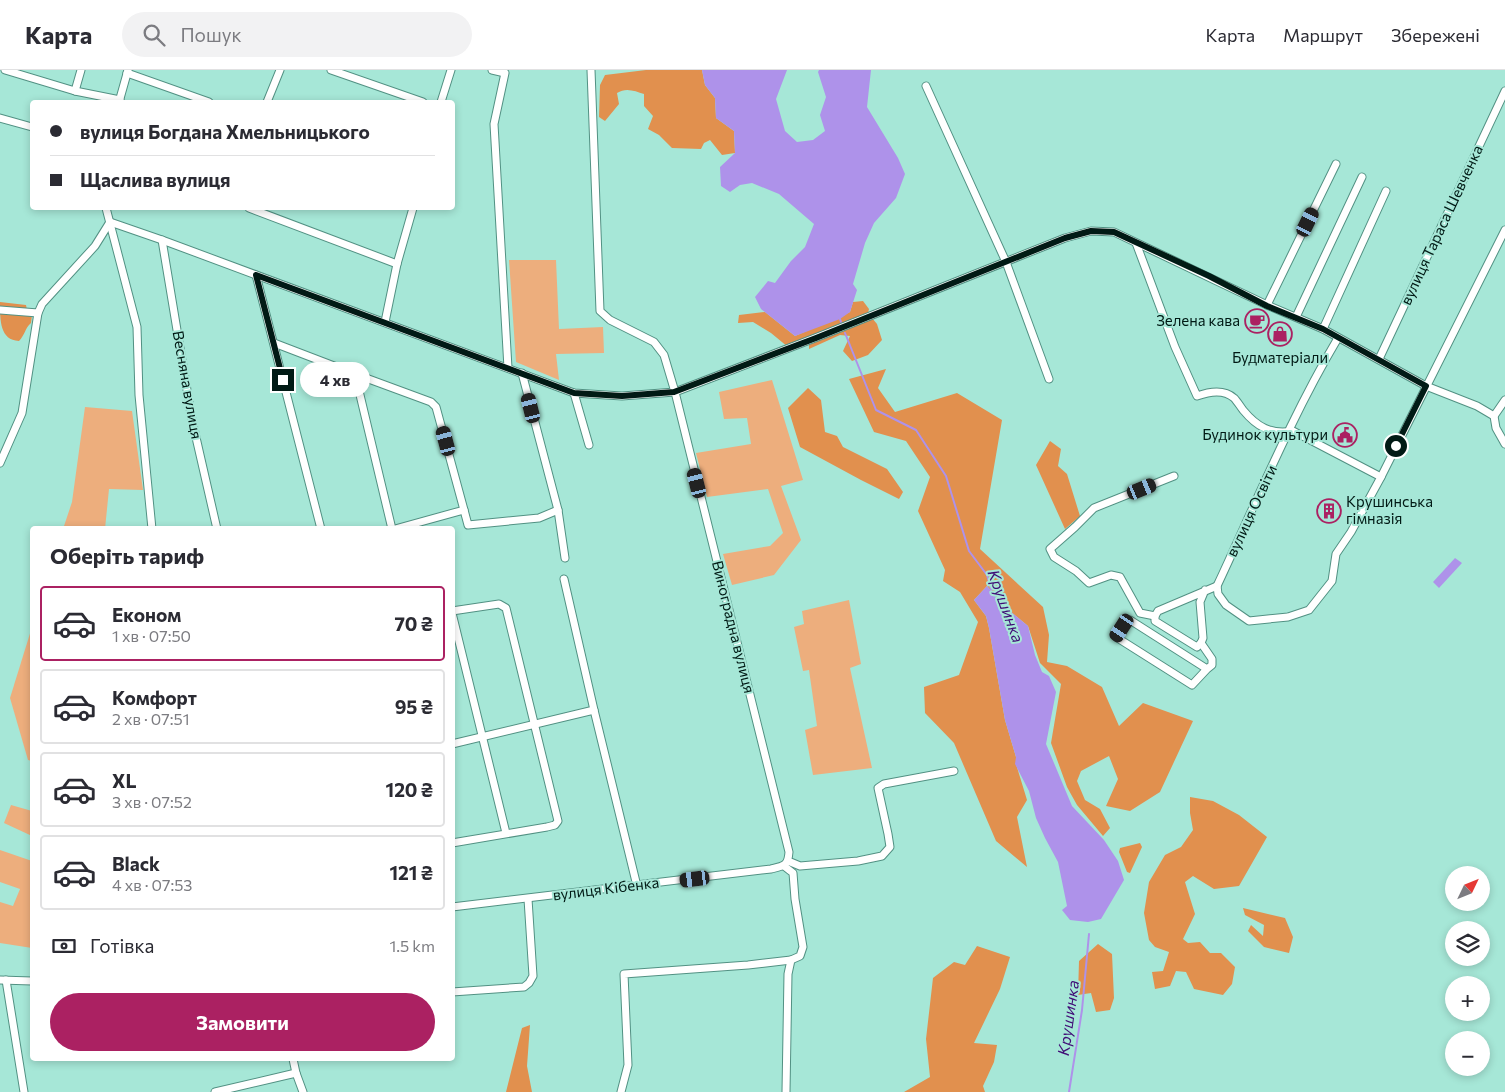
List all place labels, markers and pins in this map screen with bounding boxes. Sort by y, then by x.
cafe icon: Зелена кава [1244,308,1270,334]
place label: Зелена кава [1156,311,1240,329]
shop icon: Будматеріали [1267,321,1293,347]
place label: Будматеріали [1232,348,1328,366]
public building icon: Будинок культури [1332,422,1358,448]
place label: Будинок культури [1202,425,1328,443]
place label: Крушинська гімназія [1346,492,1433,527]
building icon: Крушинська гімназія [1316,498,1342,524]

